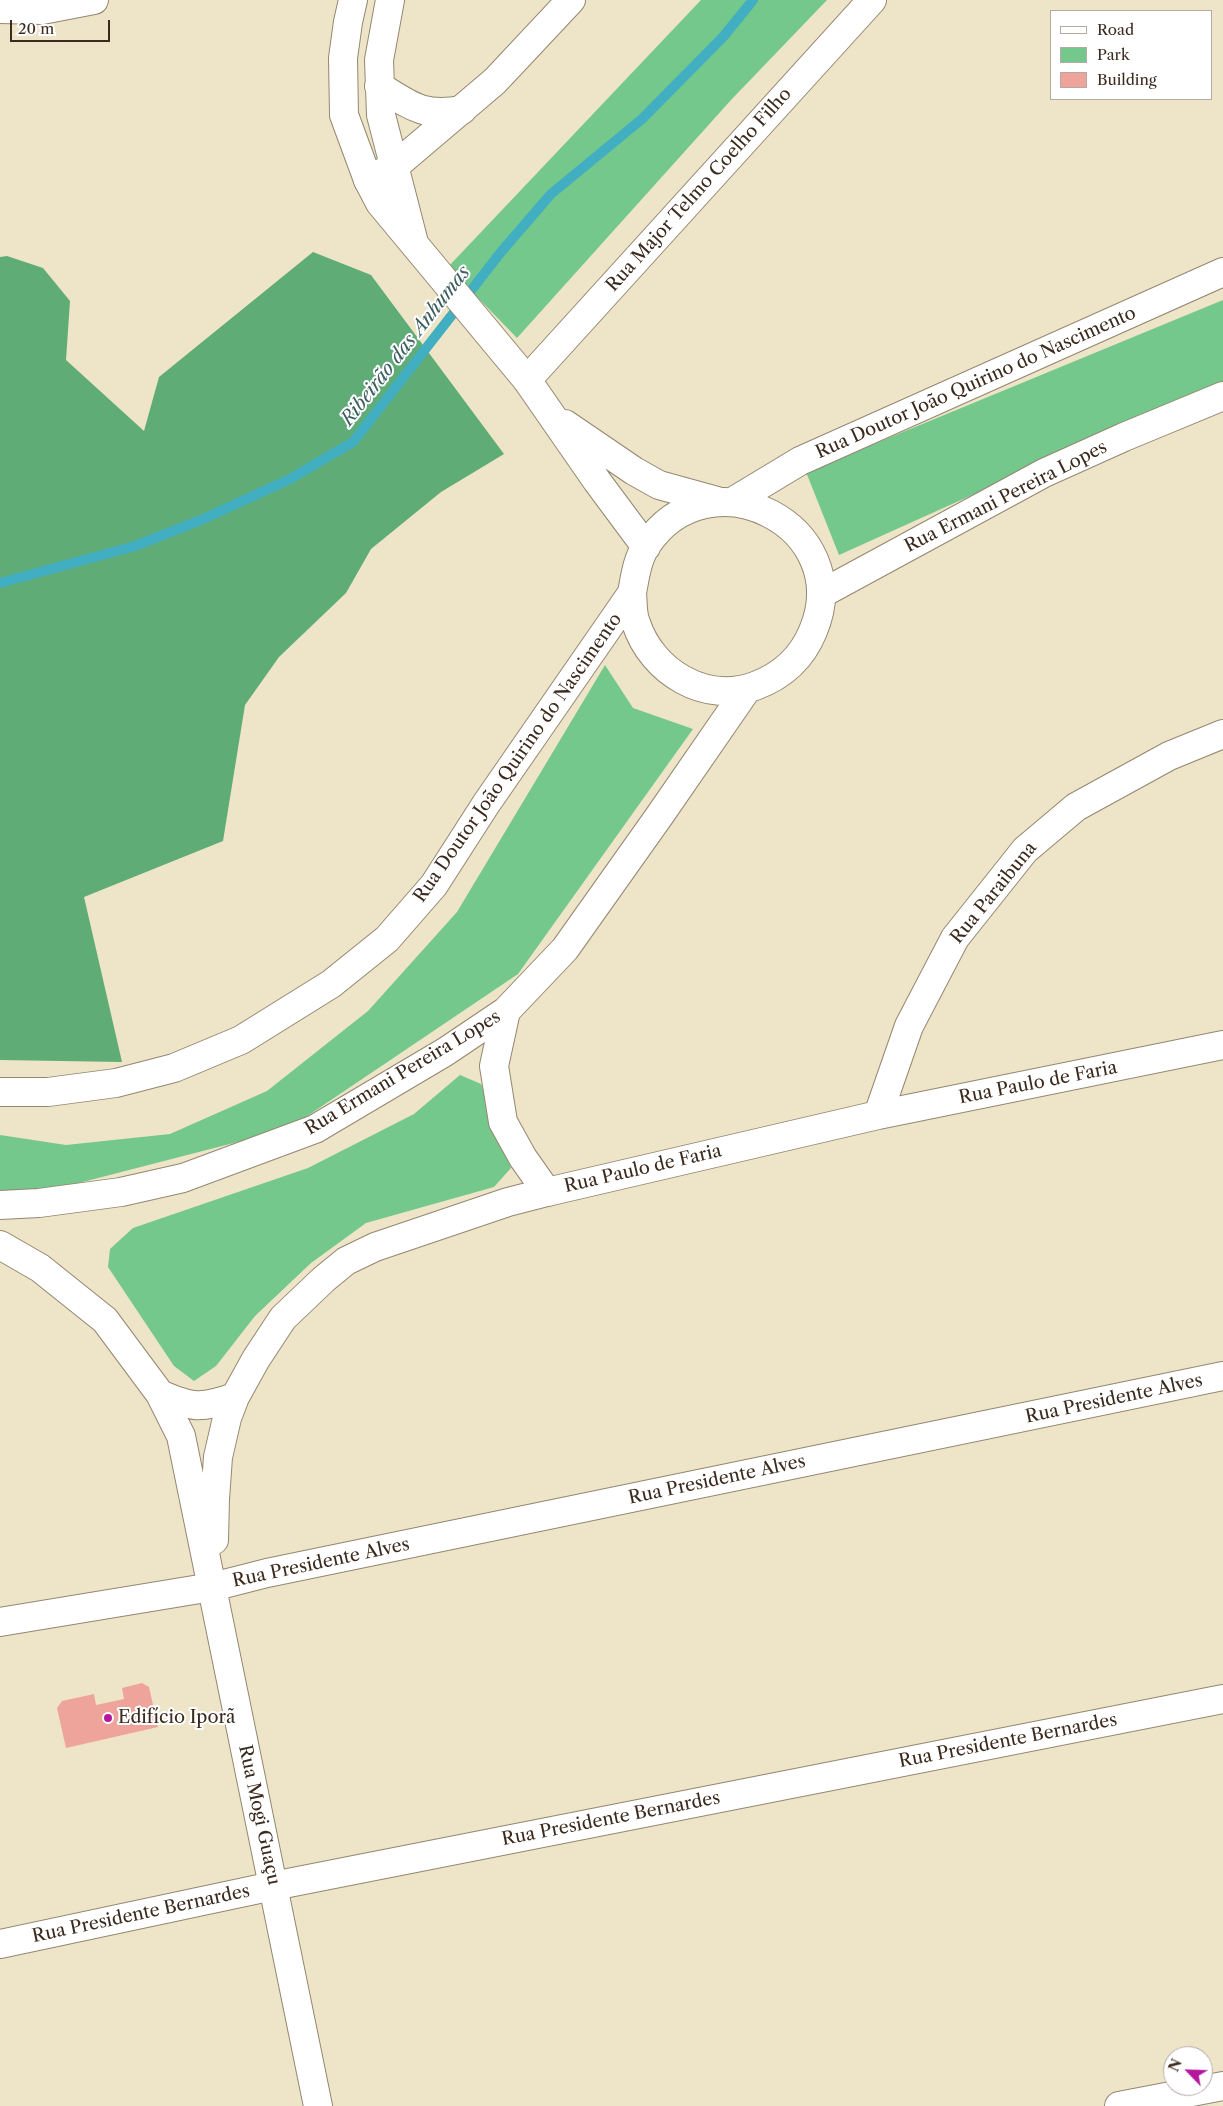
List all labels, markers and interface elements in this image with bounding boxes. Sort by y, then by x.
scale bar [12,10,112,42]
legend [1050,10,1213,100]
text: 20 m [18,19,54,38]
text: Road [1097,20,1134,39]
text: Park [1097,45,1130,64]
text: Building [1097,70,1157,89]
street label: Rua Major Telmo Coelho Filho [602,84,796,296]
water label: Ribeirão das Anhumas [336,262,476,430]
street label: Rua Doutor João Quirino do Nascimento [813,302,1139,464]
street label: Rua Ermani Pereira Lopes [901,436,1111,558]
street label: Rua Doutor João Quirino do Nascimento [409,609,627,907]
street label: Rua Paraibuna [946,838,1042,948]
street label: Rua Ermani Pereira Lopes [301,1006,505,1140]
street label: Rua Paulo de Faria [957,1057,1119,1109]
street label: Rua Paulo de Faria [562,1140,724,1198]
street label: Rua Presidente Alves [1024,1370,1204,1428]
street label: Rua Presidente Alves [627,1451,807,1509]
street label: Rua Presidente Alves [231,1534,411,1592]
place label: Edifício Iporã [118,1707,235,1729]
street label: Rua Presidente Bernardes [897,1709,1119,1773]
marker: Edifício Iporã [102,1712,114,1724]
street label: Rua Mogi Guaçu [234,1743,284,1887]
street label: Rua Presidente Bernardes [500,1787,722,1851]
street label: Rua Presidente Bernardes [30,1880,252,1948]
north arrow [1163,2046,1213,2096]
text: N [1165,2056,1186,2075]

